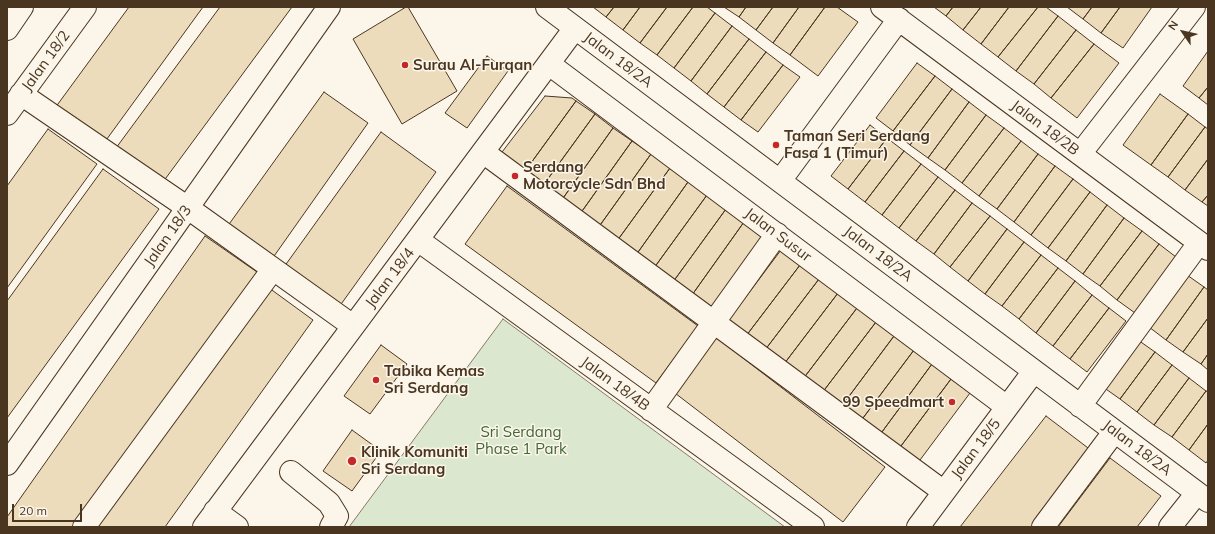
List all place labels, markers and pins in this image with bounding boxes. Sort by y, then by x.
place label: Surau Al-Furqan [413,56,532,74]
marker: Surau Al-Furqan [400,60,410,70]
place label: Taman Seri Serdang Fasa 1 (Timur) [784,127,930,162]
marker: Taman Seri Serdang Fasa 1 (Timur) [771,140,781,150]
place label: Serdang Motorcycle Sdn Bhd [523,158,665,193]
marker: Serdang Motorcycle Sdn Bhd [510,171,520,181]
place label: Tabika Kemas Sri Serdang [384,362,485,397]
marker: Tabika Kemas Sri Serdang [371,375,381,385]
place label: 99 Speedmart [842,393,944,411]
marker: 99 Speedmart [947,397,957,407]
place label: Klinik Komuniti Sri Serdang [361,443,468,478]
marker: Klinik Komuniti Sri Serdang [346,455,358,467]

